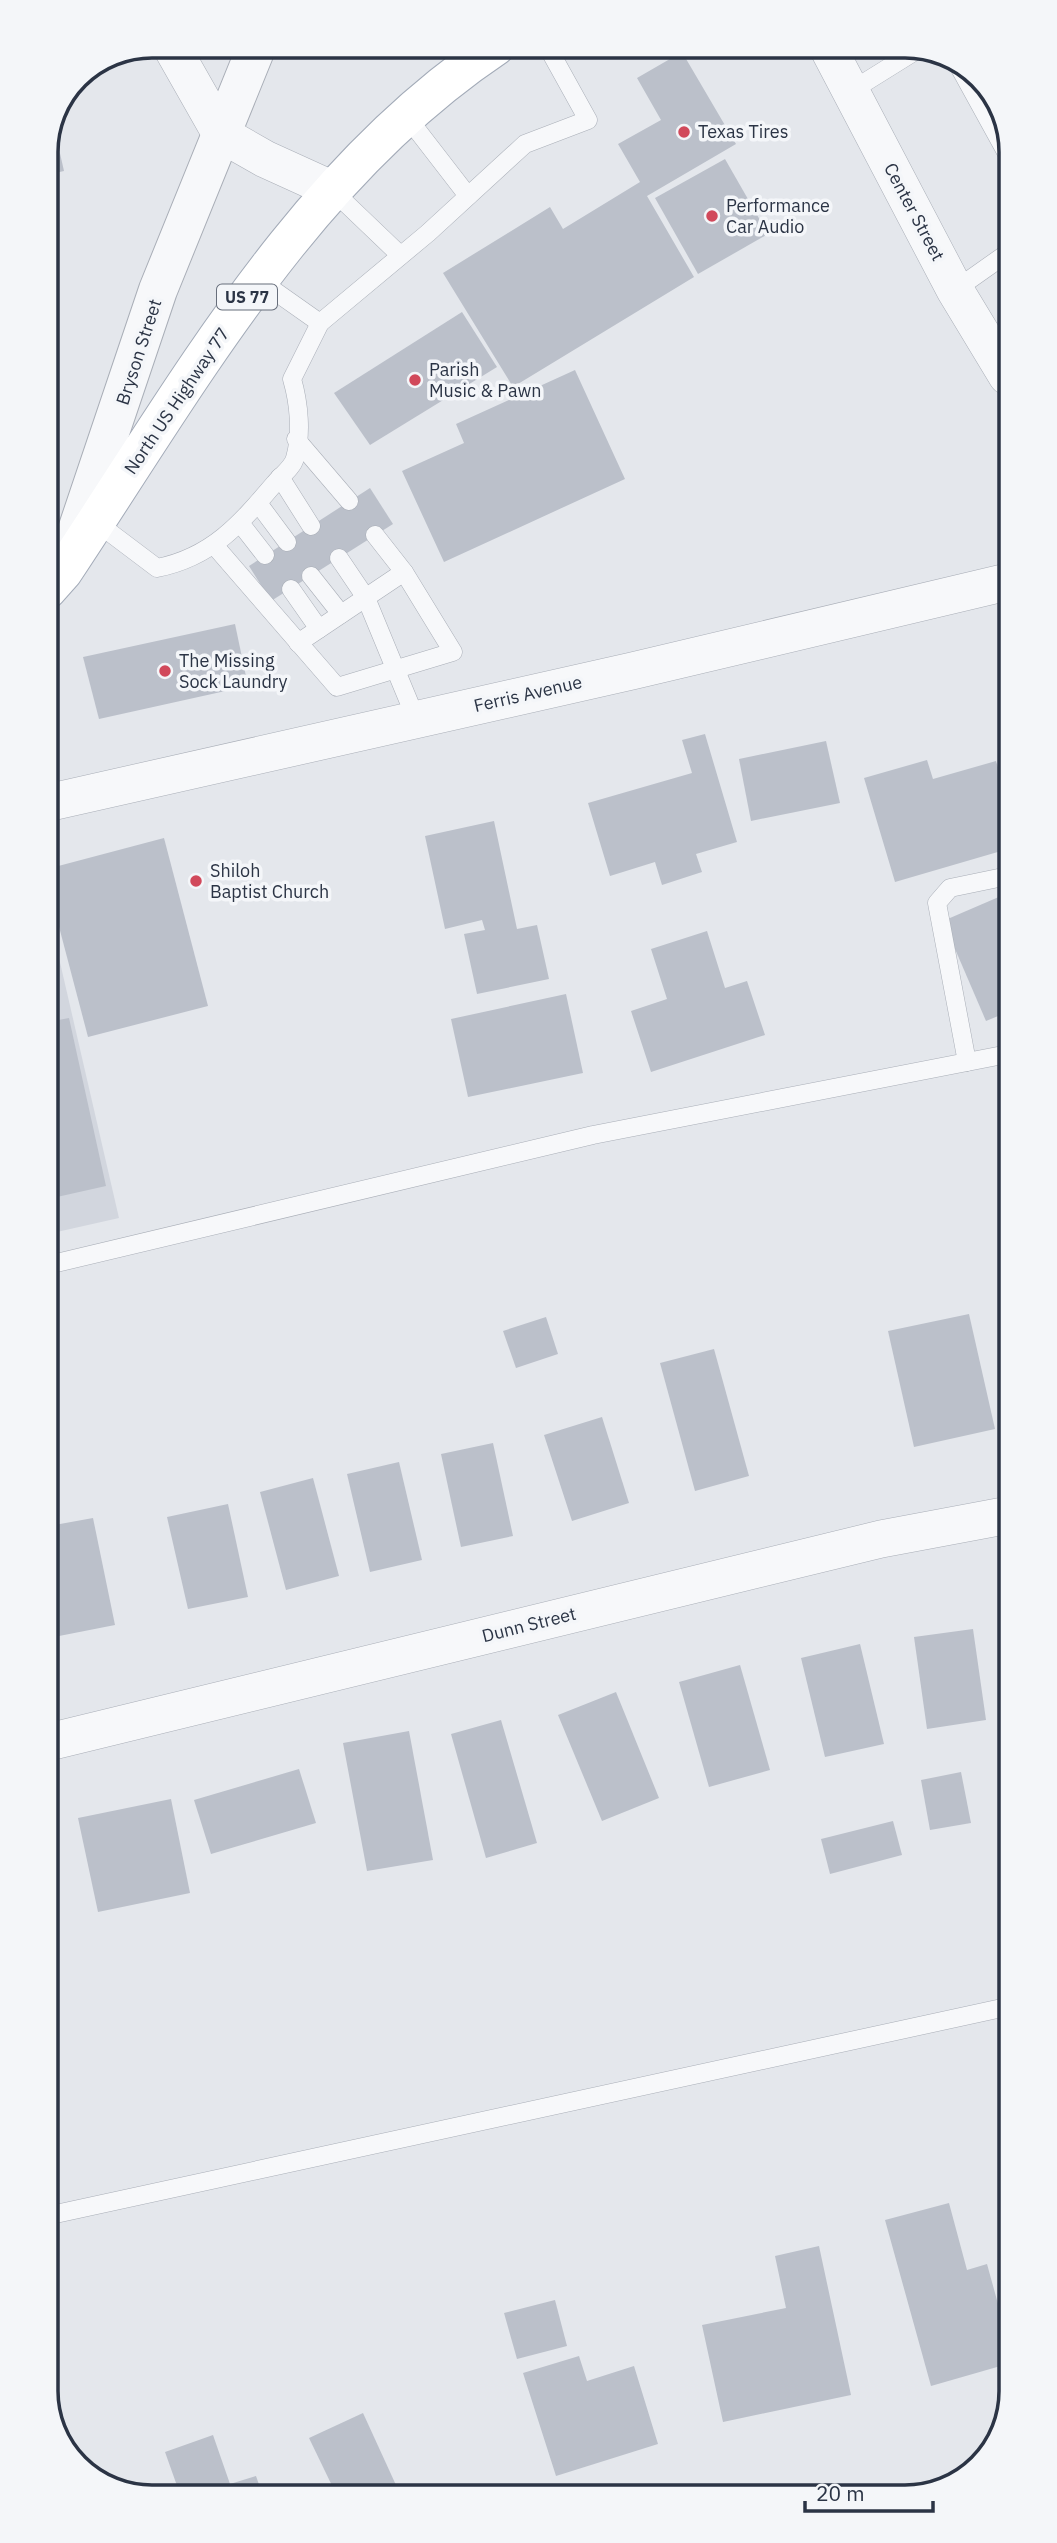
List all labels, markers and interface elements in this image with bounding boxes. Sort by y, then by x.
place label: Texas Tires [698,120,789,143]
marker: Texas Tires [676,124,692,140]
street label: Center Street [879,159,950,265]
place label: Performance Car Audio [726,194,830,238]
marker: Performance Car Audio [704,208,720,224]
road number: US 77 [217,284,277,310]
street label: Bryson Street [111,296,166,408]
street label: North US Highway 77 [119,323,234,478]
place label: Parish Music & Pawn [429,358,541,402]
marker: Parish Music & Pawn [407,372,423,388]
place label: The Missing Sock Laundry [179,649,288,693]
marker: The Missing Sock Laundry [157,663,173,679]
street label: Ferris Avenue [472,670,584,717]
place label: Shiloh Baptist Church [210,859,329,903]
marker: Shiloh Baptist Church [188,873,204,889]
street label: Dunn Street [479,1602,578,1647]
scale bar [805,2470,933,2514]
text: 20 m [816,2479,865,2507]

